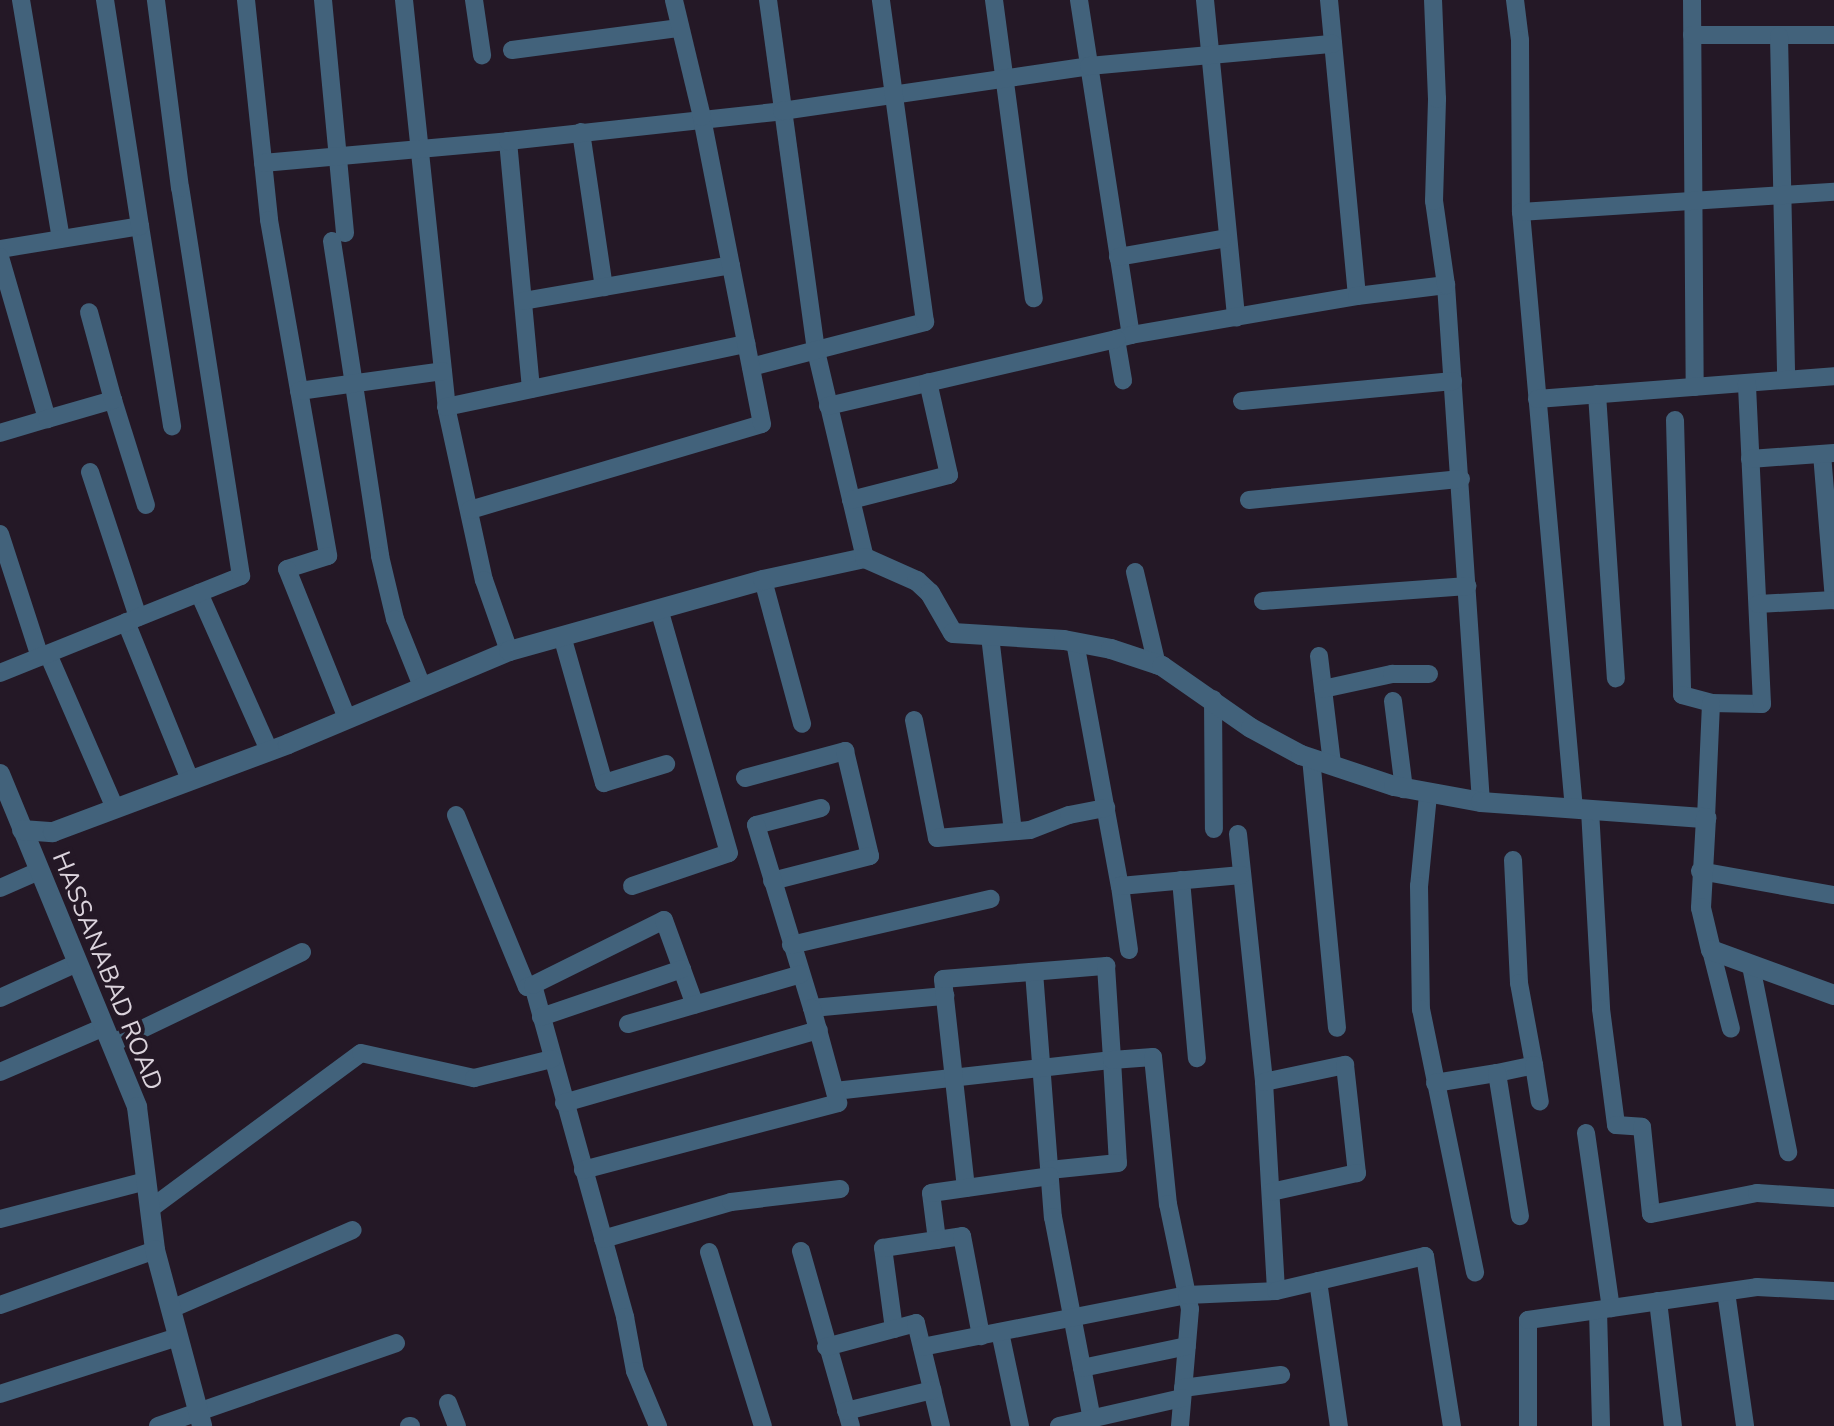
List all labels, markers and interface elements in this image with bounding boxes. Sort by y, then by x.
street label: HASSANABAD ROAD [45,847,169,1095]

